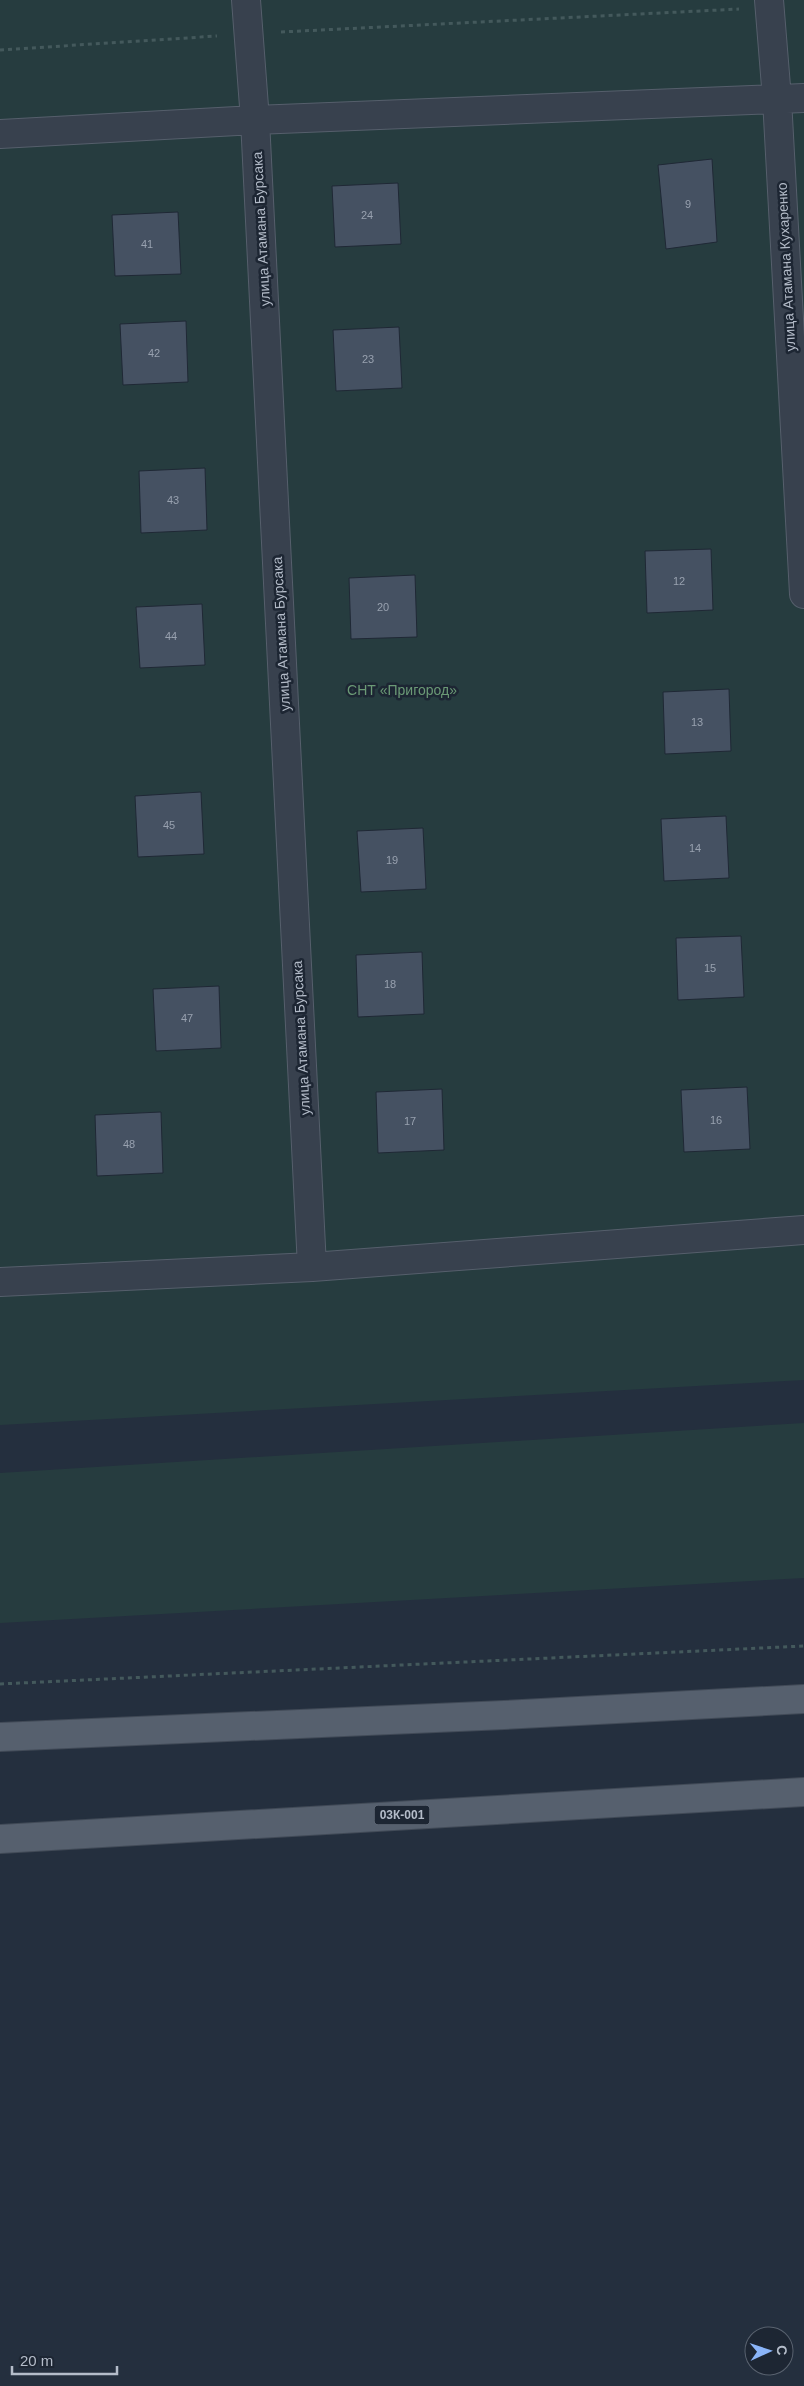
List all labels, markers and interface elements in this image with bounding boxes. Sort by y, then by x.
street label: улица Атамана Бурсака [249,151,273,307]
street label: улица Атамана Кухаренко [774,182,798,352]
house number: 9 [685,198,691,210]
house number: 24 [361,209,373,221]
house number: 41 [141,238,153,250]
house number: 42 [148,347,160,359]
house number: 23 [362,353,374,365]
house number: 43 [167,494,179,506]
street label: улица Атамана Бурсака [269,556,293,712]
house number: 12 [673,575,685,587]
house number: 20 [377,601,389,613]
house number: 44 [165,630,177,642]
park label: СНТ «Пригород» [347,682,457,698]
house number: 13 [691,716,703,728]
house number: 45 [163,819,175,831]
house number: 14 [689,842,701,854]
house number: 19 [386,854,398,866]
street label: улица Атамана Бурсака [289,960,313,1116]
house number: 15 [704,962,716,974]
house number: 18 [384,978,396,990]
house number: 47 [181,1012,193,1024]
house number: 16 [710,1114,722,1126]
house number: 17 [404,1115,416,1127]
house number: 48 [123,1138,135,1150]
road number: 03К-001 [374,1806,430,1824]
north arrow [744,2326,794,2376]
scale bar [12,2344,118,2376]
text: С [774,2345,790,2356]
text: 20 m [20,2352,53,2369]

